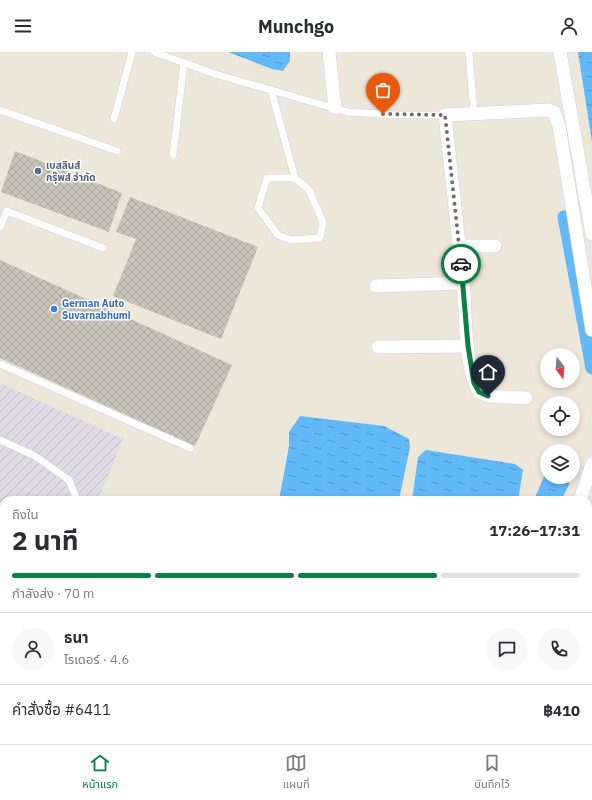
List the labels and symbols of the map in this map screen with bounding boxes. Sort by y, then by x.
pin [366,73,400,114]
place label: เบสลินส์ กรุ๊พส์ จำกัด [46,159,96,184]
marker: เบสลินส์ กรุ๊พส์ จำกัด [33,166,43,176]
courier [441,244,481,284]
place label: German Auto Suvarnabhumi [62,297,131,322]
marker: German Auto Suvarnabhumi [49,304,59,314]
north arrow [540,348,580,388]
pin [471,355,505,396]

